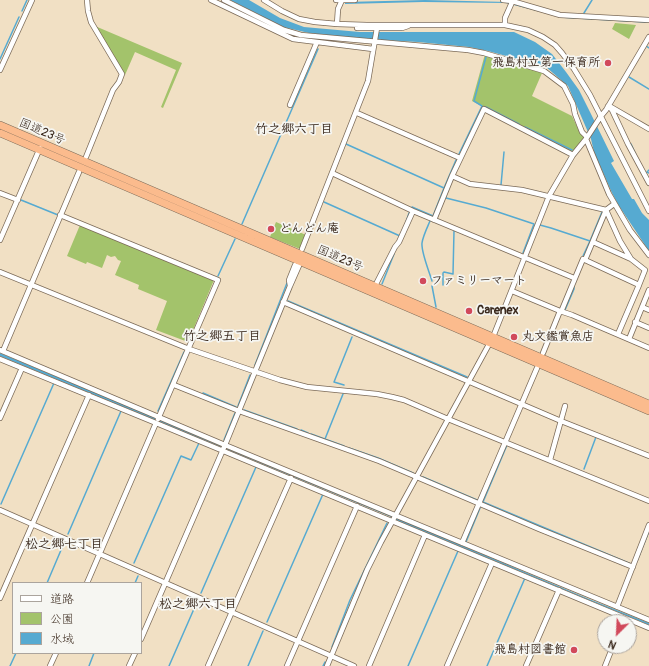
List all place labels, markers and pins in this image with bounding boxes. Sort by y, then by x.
place label: 飛島村立第一保育所 [492,56,600,70]
marker: 飛島村立第一保育所 [603,58,613,68]
place label: どんどん庵 [279,222,339,236]
marker: どんどん庵 [266,224,276,234]
place label: ファミリーマート [431,274,527,288]
marker: ファミリーマート [418,276,428,286]
place label: Carenex [477,304,518,318]
marker: Carenex [464,306,474,316]
place label: 丸文鑑賞魚店 [522,330,594,344]
marker: 丸文鑑賞魚店 [509,332,519,342]
place label: 飛島村図書館 [494,643,566,657]
marker: 飛島村図書館 [569,645,579,655]

